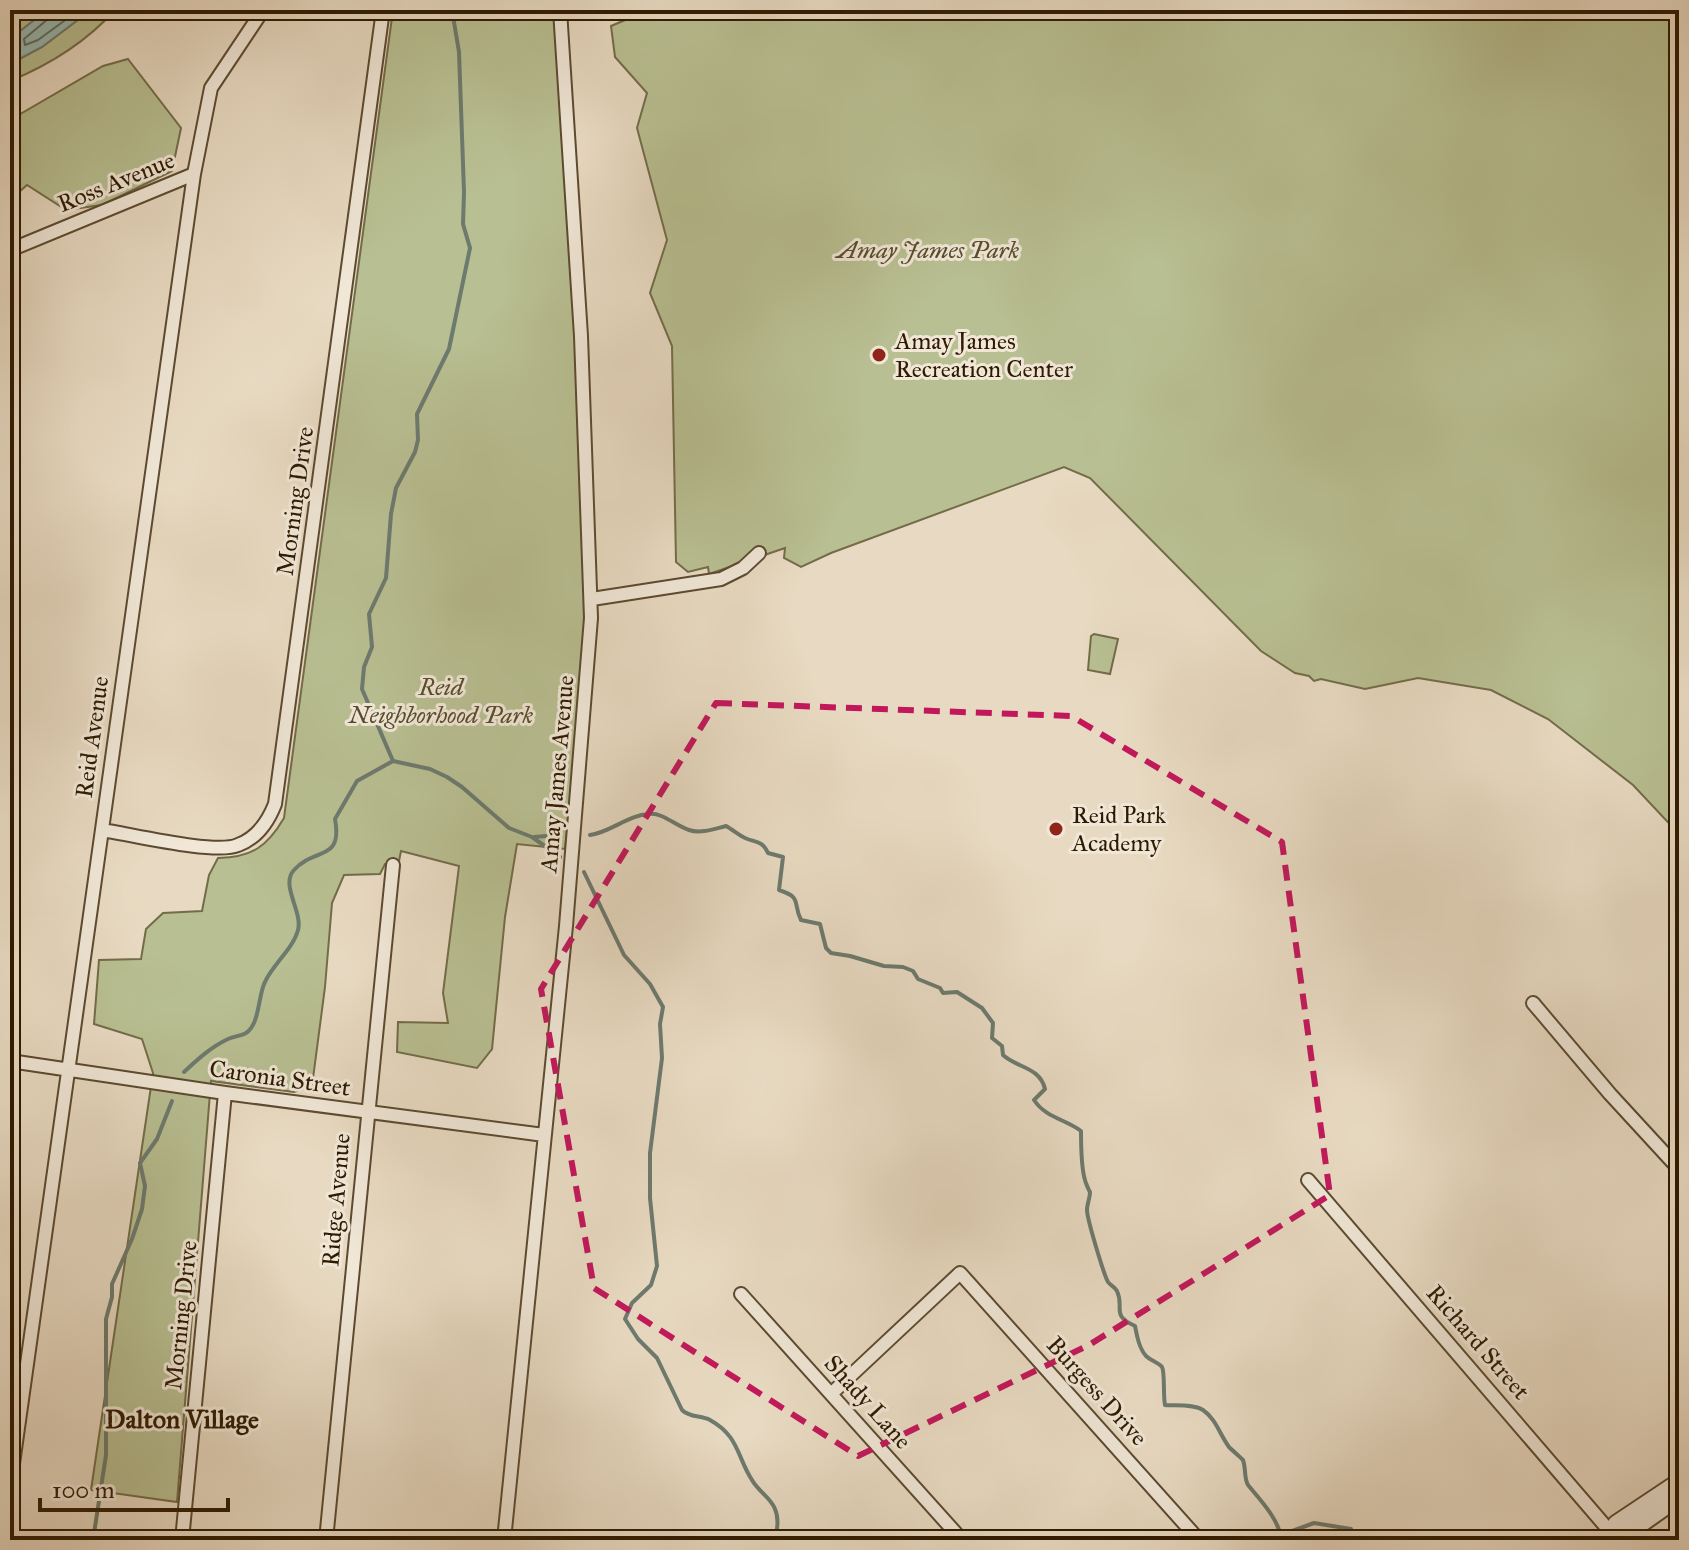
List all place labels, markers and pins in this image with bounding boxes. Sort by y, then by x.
place label: Amay James Recreation Center [894,326,1073,384]
marker: Amay James Recreation Center [870,346,888,364]
place label: Reid Park Academy [1071,800,1167,858]
marker: Reid Park Academy [1047,820,1065,838]

